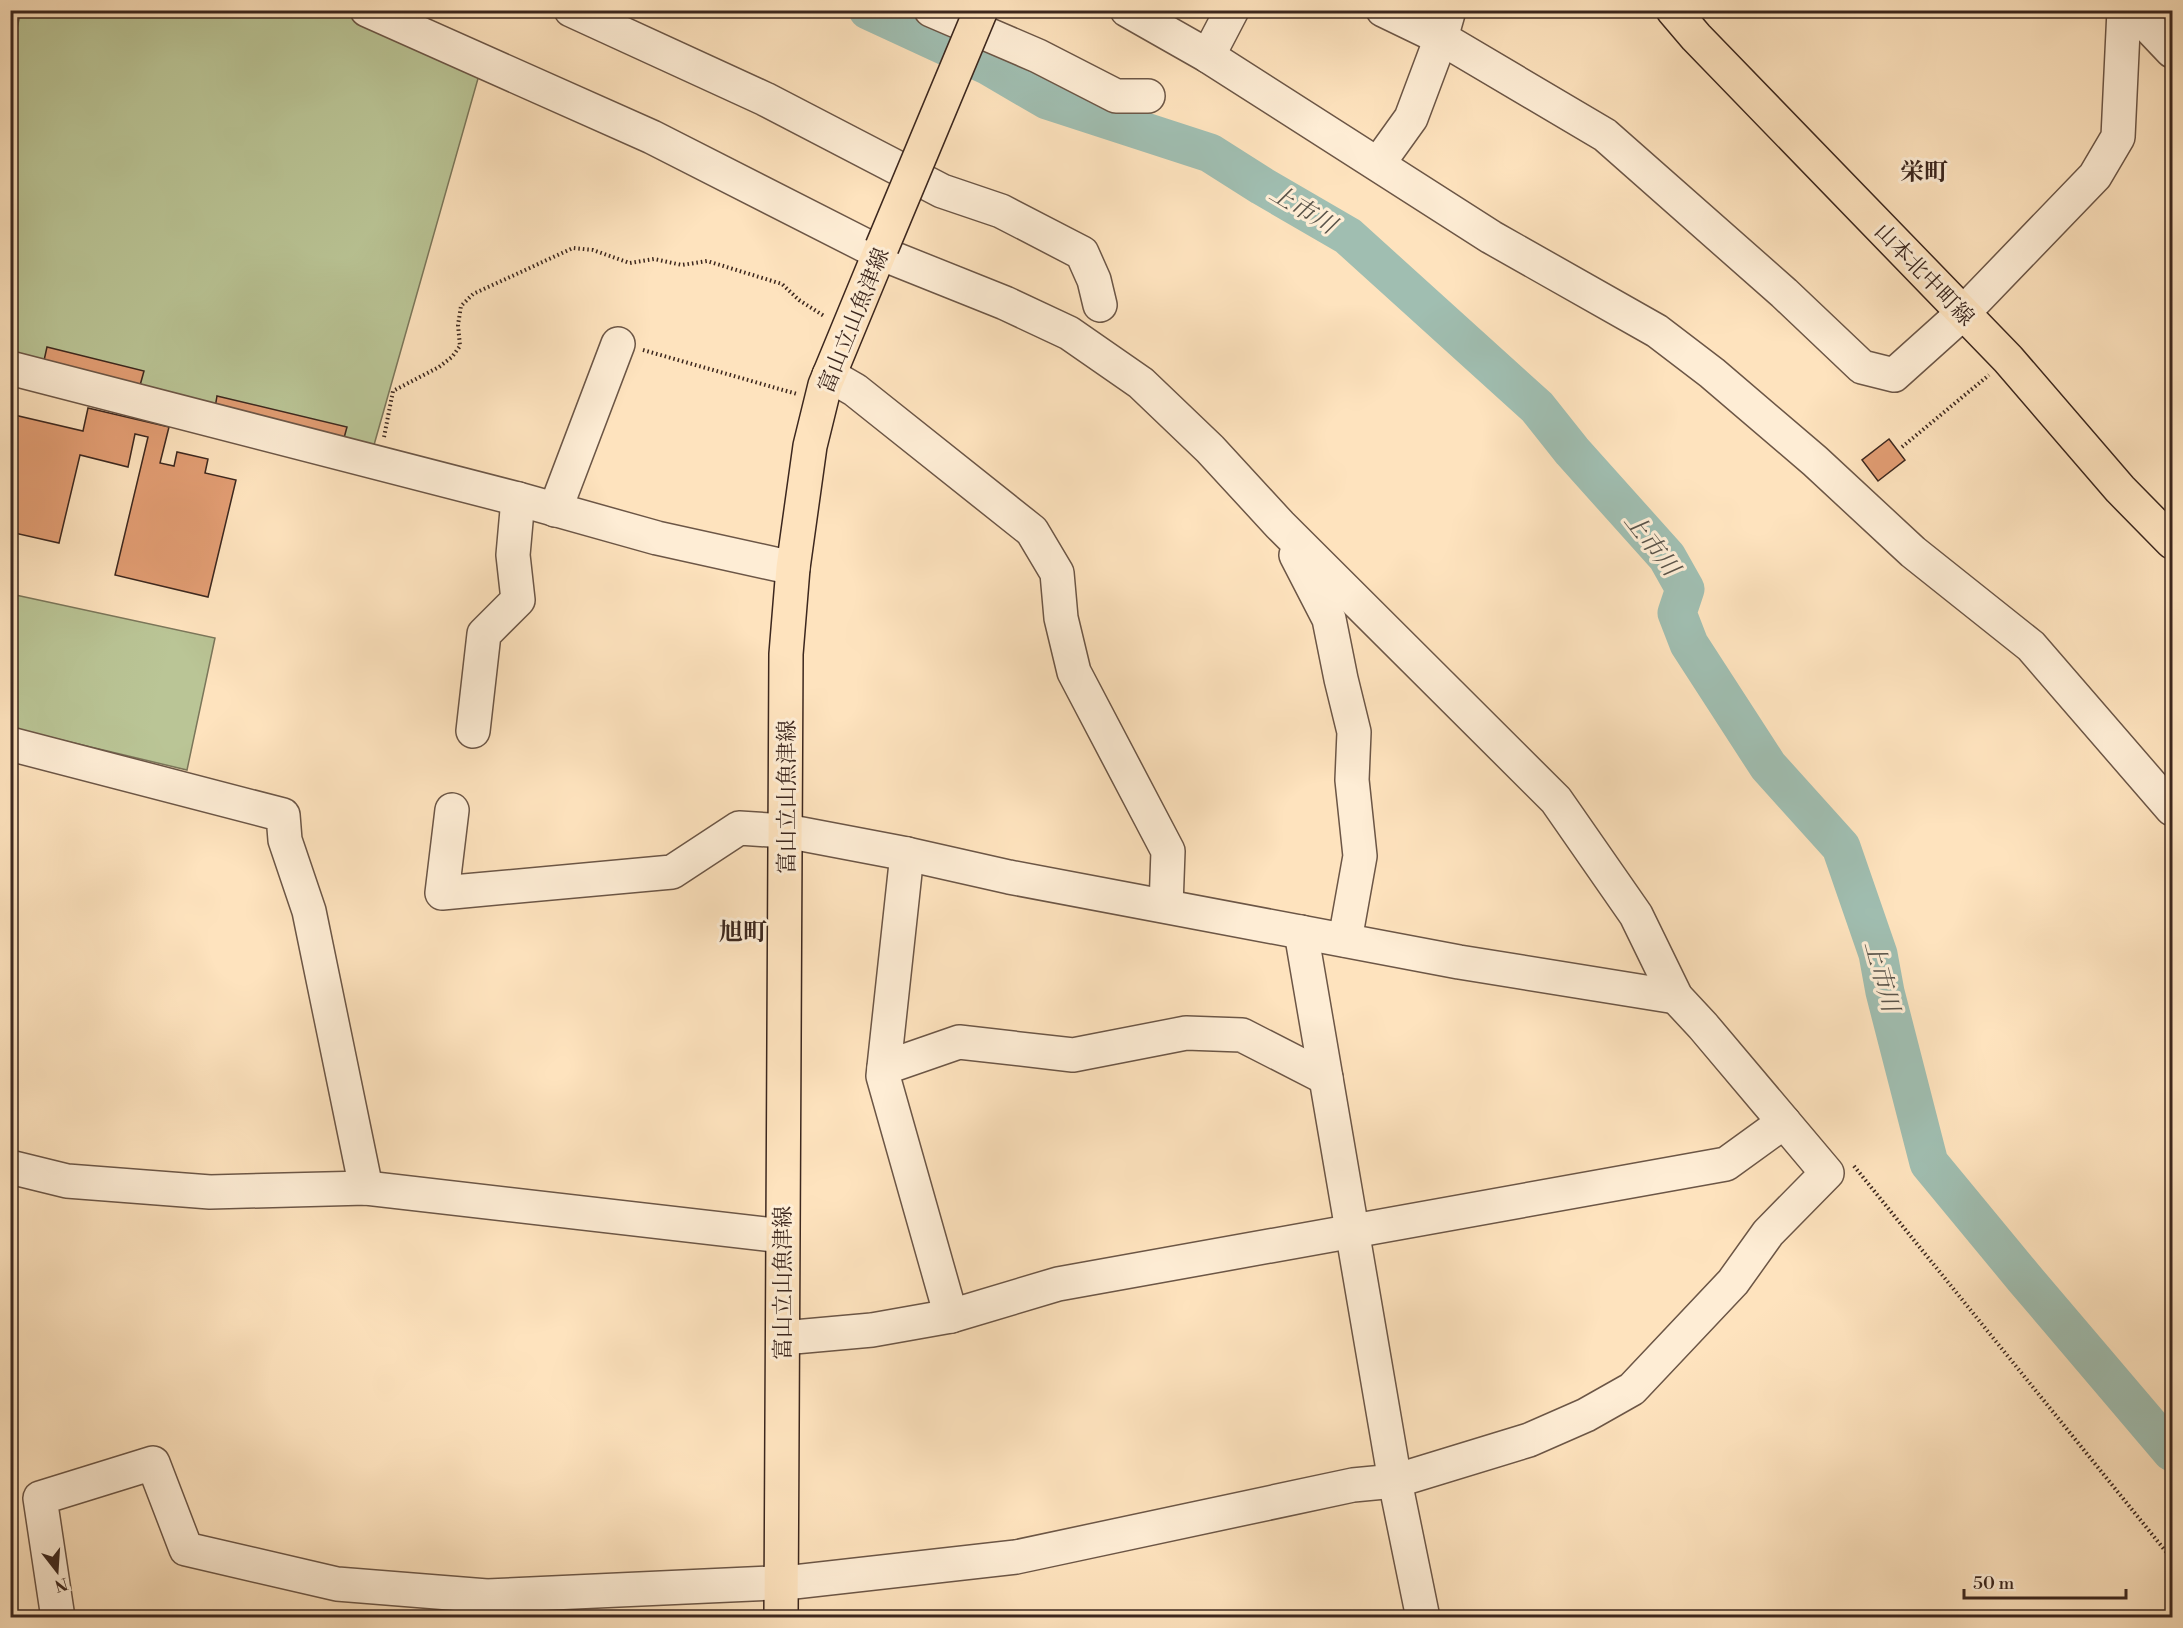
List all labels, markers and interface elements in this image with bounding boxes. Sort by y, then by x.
district label: 栄町 [1900,158,1948,188]
water label: 上市川 [1264,178,1344,243]
street label: 山本北中町線 [1868,218,1979,332]
street label: 富山立山魚津線 [813,244,896,397]
water label: 上市川 [1617,507,1687,585]
street label: 富山立山魚津線 [774,720,801,874]
district label: 旭町 [719,918,767,948]
water label: 上市川 [1857,938,1906,1018]
street label: 富山立山魚津線 [770,1206,797,1360]
north arrow [27,1541,87,1601]
scale bar [1964,1562,2126,1600]
text: 50 m [1973,1572,2015,1595]
text: N [52,1573,70,1596]

